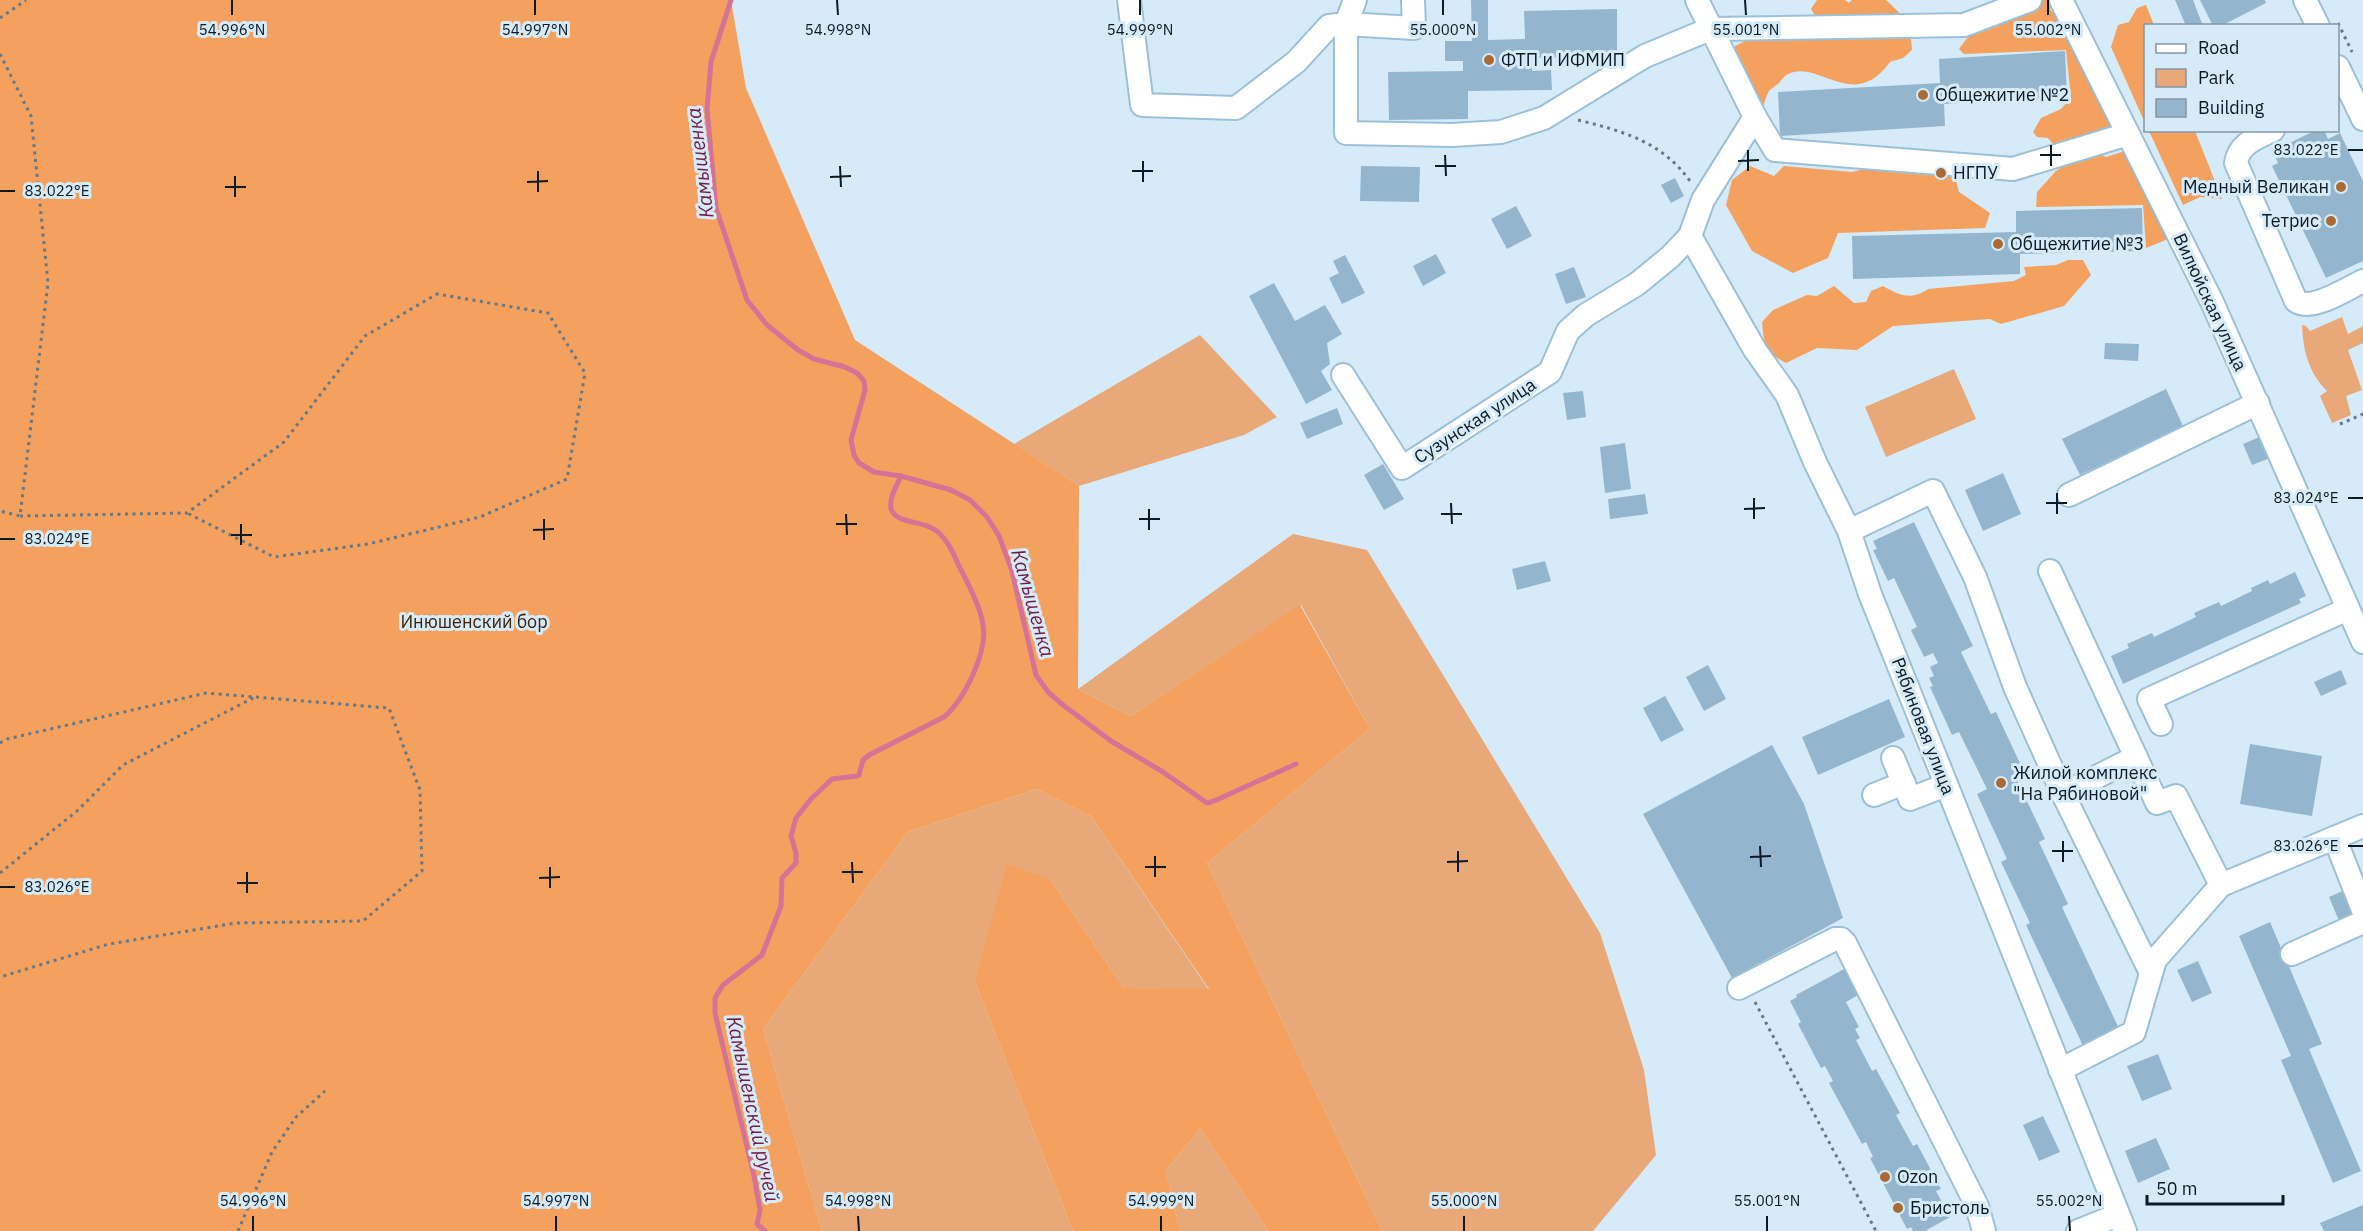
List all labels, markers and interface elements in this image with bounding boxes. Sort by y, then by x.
text: 54.996°N [199,20,265,39]
text: 54.997°N [502,20,568,39]
text: 54.998°N [805,20,871,39]
text: 54.999°N [1107,20,1173,39]
text: 55.000°N [1410,20,1476,39]
text: 55.001°N [1713,20,1779,39]
text: 55.002°N [2015,20,2081,39]
legend [2144,24,2339,132]
text: Road [2198,36,2239,59]
place label: ФТП и ИФМИП [1501,48,1625,71]
marker: ФТП и ИФМИП [1482,53,1496,67]
text: Park [2198,66,2235,89]
place label: Общежитие №2 [1935,83,2069,106]
marker: Общежитие №2 [1916,88,1930,102]
text: Building [2198,96,2265,119]
water label: Камышенка [679,106,720,220]
text: 83.022°E [2274,140,2338,159]
place label: НГПУ [1953,161,1998,184]
marker: НГПУ [1934,166,1948,180]
place label: Медный Великан [2183,175,2329,198]
marker: Медный Великан [2334,180,2348,194]
text: 83.022°E [25,181,89,200]
place label: Тетрис [2262,209,2319,232]
marker: Тетрис [2324,214,2338,228]
street label: Вилюйская улица [2168,229,2253,375]
place label: Общежитие №3 [2010,232,2144,255]
marker: Общежитие №3 [1991,237,2005,251]
street label: Сузунская улица [1409,372,1540,469]
text: 83.024°E [2274,488,2338,507]
text: 83.024°E [25,529,89,548]
water label: Камышенка [1005,546,1062,660]
park label: Инюшенский бор [400,610,548,633]
street label: Рябиновая улица [1887,654,1960,798]
place label: Жилой комплекс "На Рябиновой" [2013,761,2157,805]
marker: Жилой комплекс "На Рябиновой" [1994,776,2008,790]
text: 83.026°E [2274,836,2338,855]
text: 83.026°E [25,877,89,896]
water label: Камышенский ручей [721,1013,786,1204]
place label: Ozon [1897,1165,1938,1188]
scale bar [2147,1168,2284,1206]
marker: Ozon [1878,1170,1892,1184]
text: 50 m [2156,1177,2198,1200]
text: 54.996°N [220,1191,286,1210]
text: 54.997°N [523,1191,589,1210]
text: 54.998°N [825,1191,891,1210]
text: 54.999°N [1128,1191,1194,1210]
text: 55.000°N [1431,1191,1497,1210]
text: 55.001°N [1734,1191,1800,1210]
text: 55.002°N [2036,1191,2102,1210]
place label: Бристоль [1910,1196,1989,1219]
marker: Бристоль [1891,1201,1905,1215]

